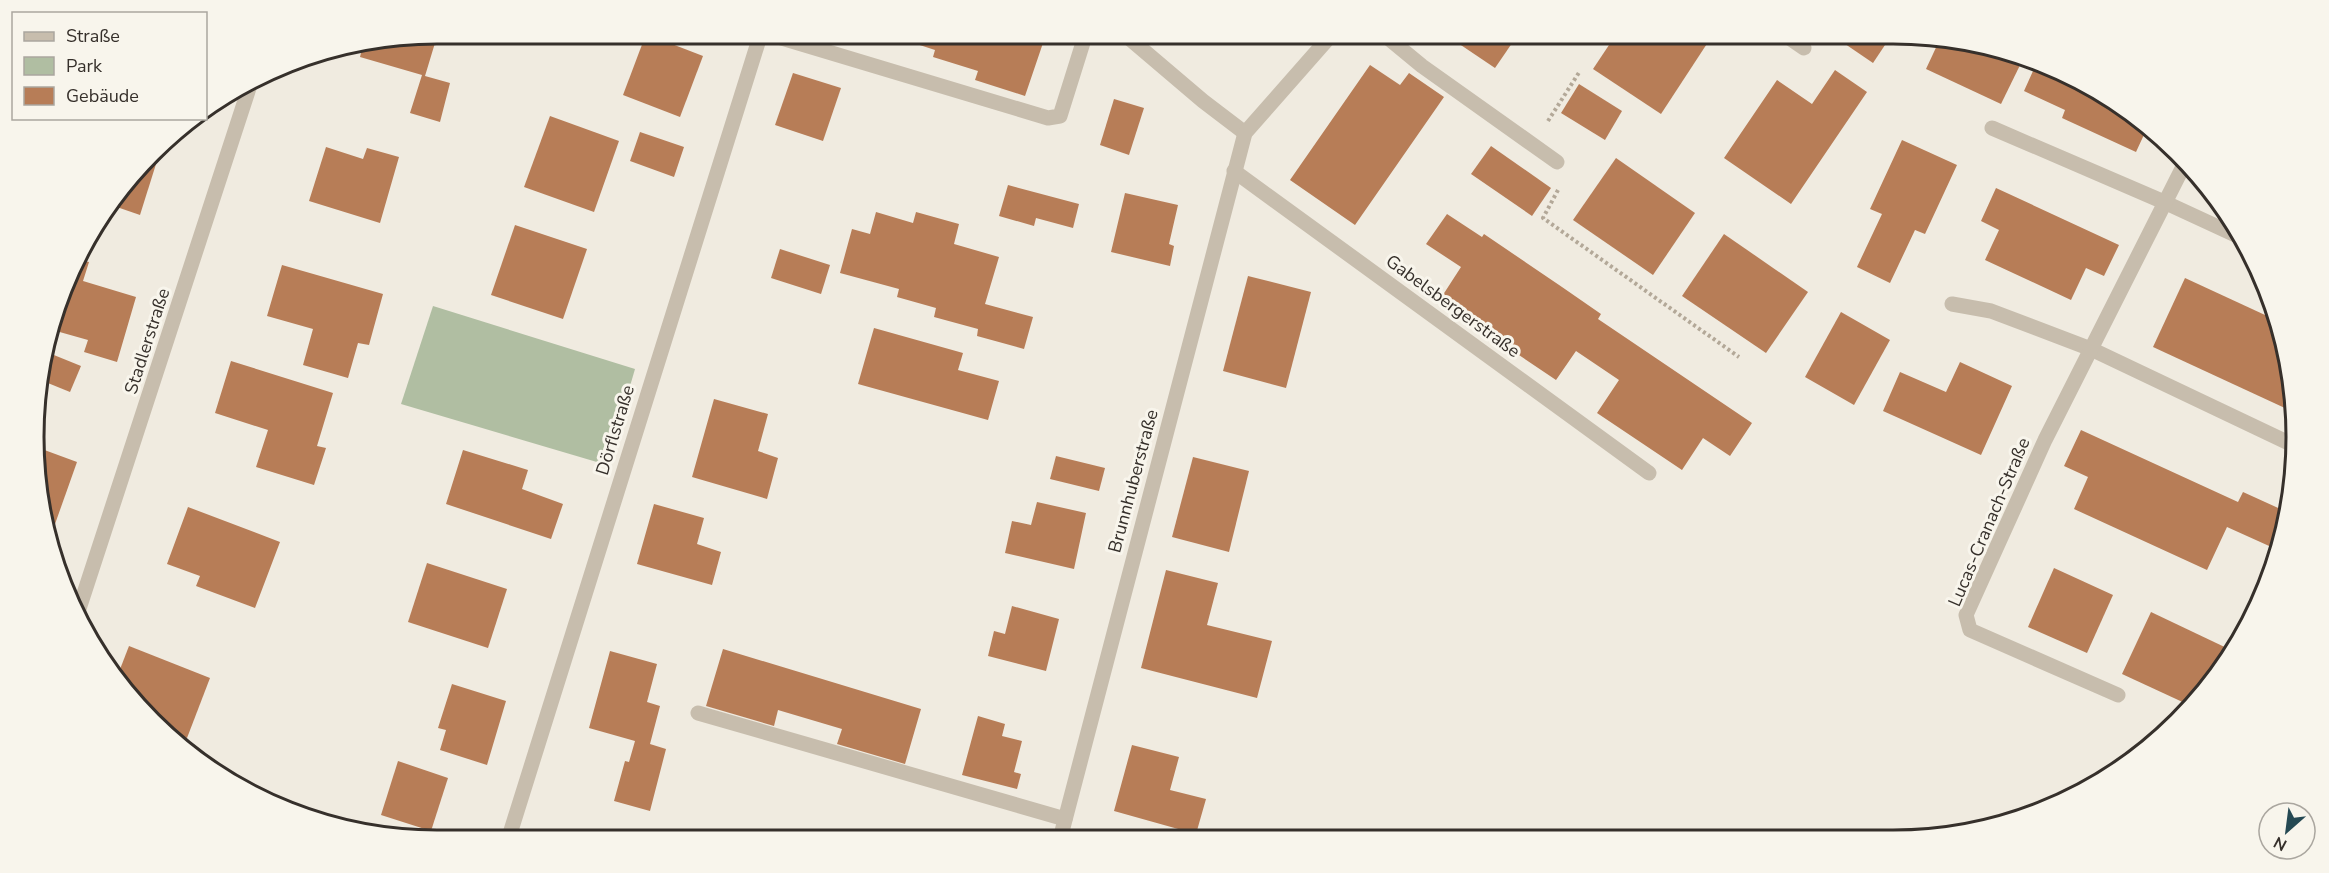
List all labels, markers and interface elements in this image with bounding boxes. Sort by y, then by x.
legend [12,12,207,120]
text: Straße [66,24,120,48]
text: Park [66,54,103,78]
text: Gebäude [66,84,139,108]
street label: Gabelsbergerstraße [1381,249,1525,363]
street label: Stadlerstraße [119,285,175,397]
street label: Dörflstraße [590,382,640,478]
street label: Brunnhuberstraße [1102,407,1164,555]
street label: Lucas-Cranach-Straße [1943,434,2035,610]
north arrow [2257,801,2317,861]
text: N [2270,831,2291,856]

